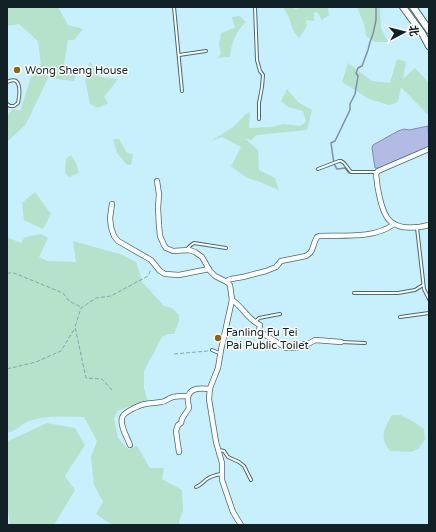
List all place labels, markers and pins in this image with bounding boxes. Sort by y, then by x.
place label: Wong Sheng House [25,64,128,77]
marker: Wong Sheng House [12,65,22,75]
place label: Fanling Fu Tei Pai Public Toilet [226,326,309,352]
marker: Fanling Fu Tei Pai Public Toilet [213,333,223,343]

